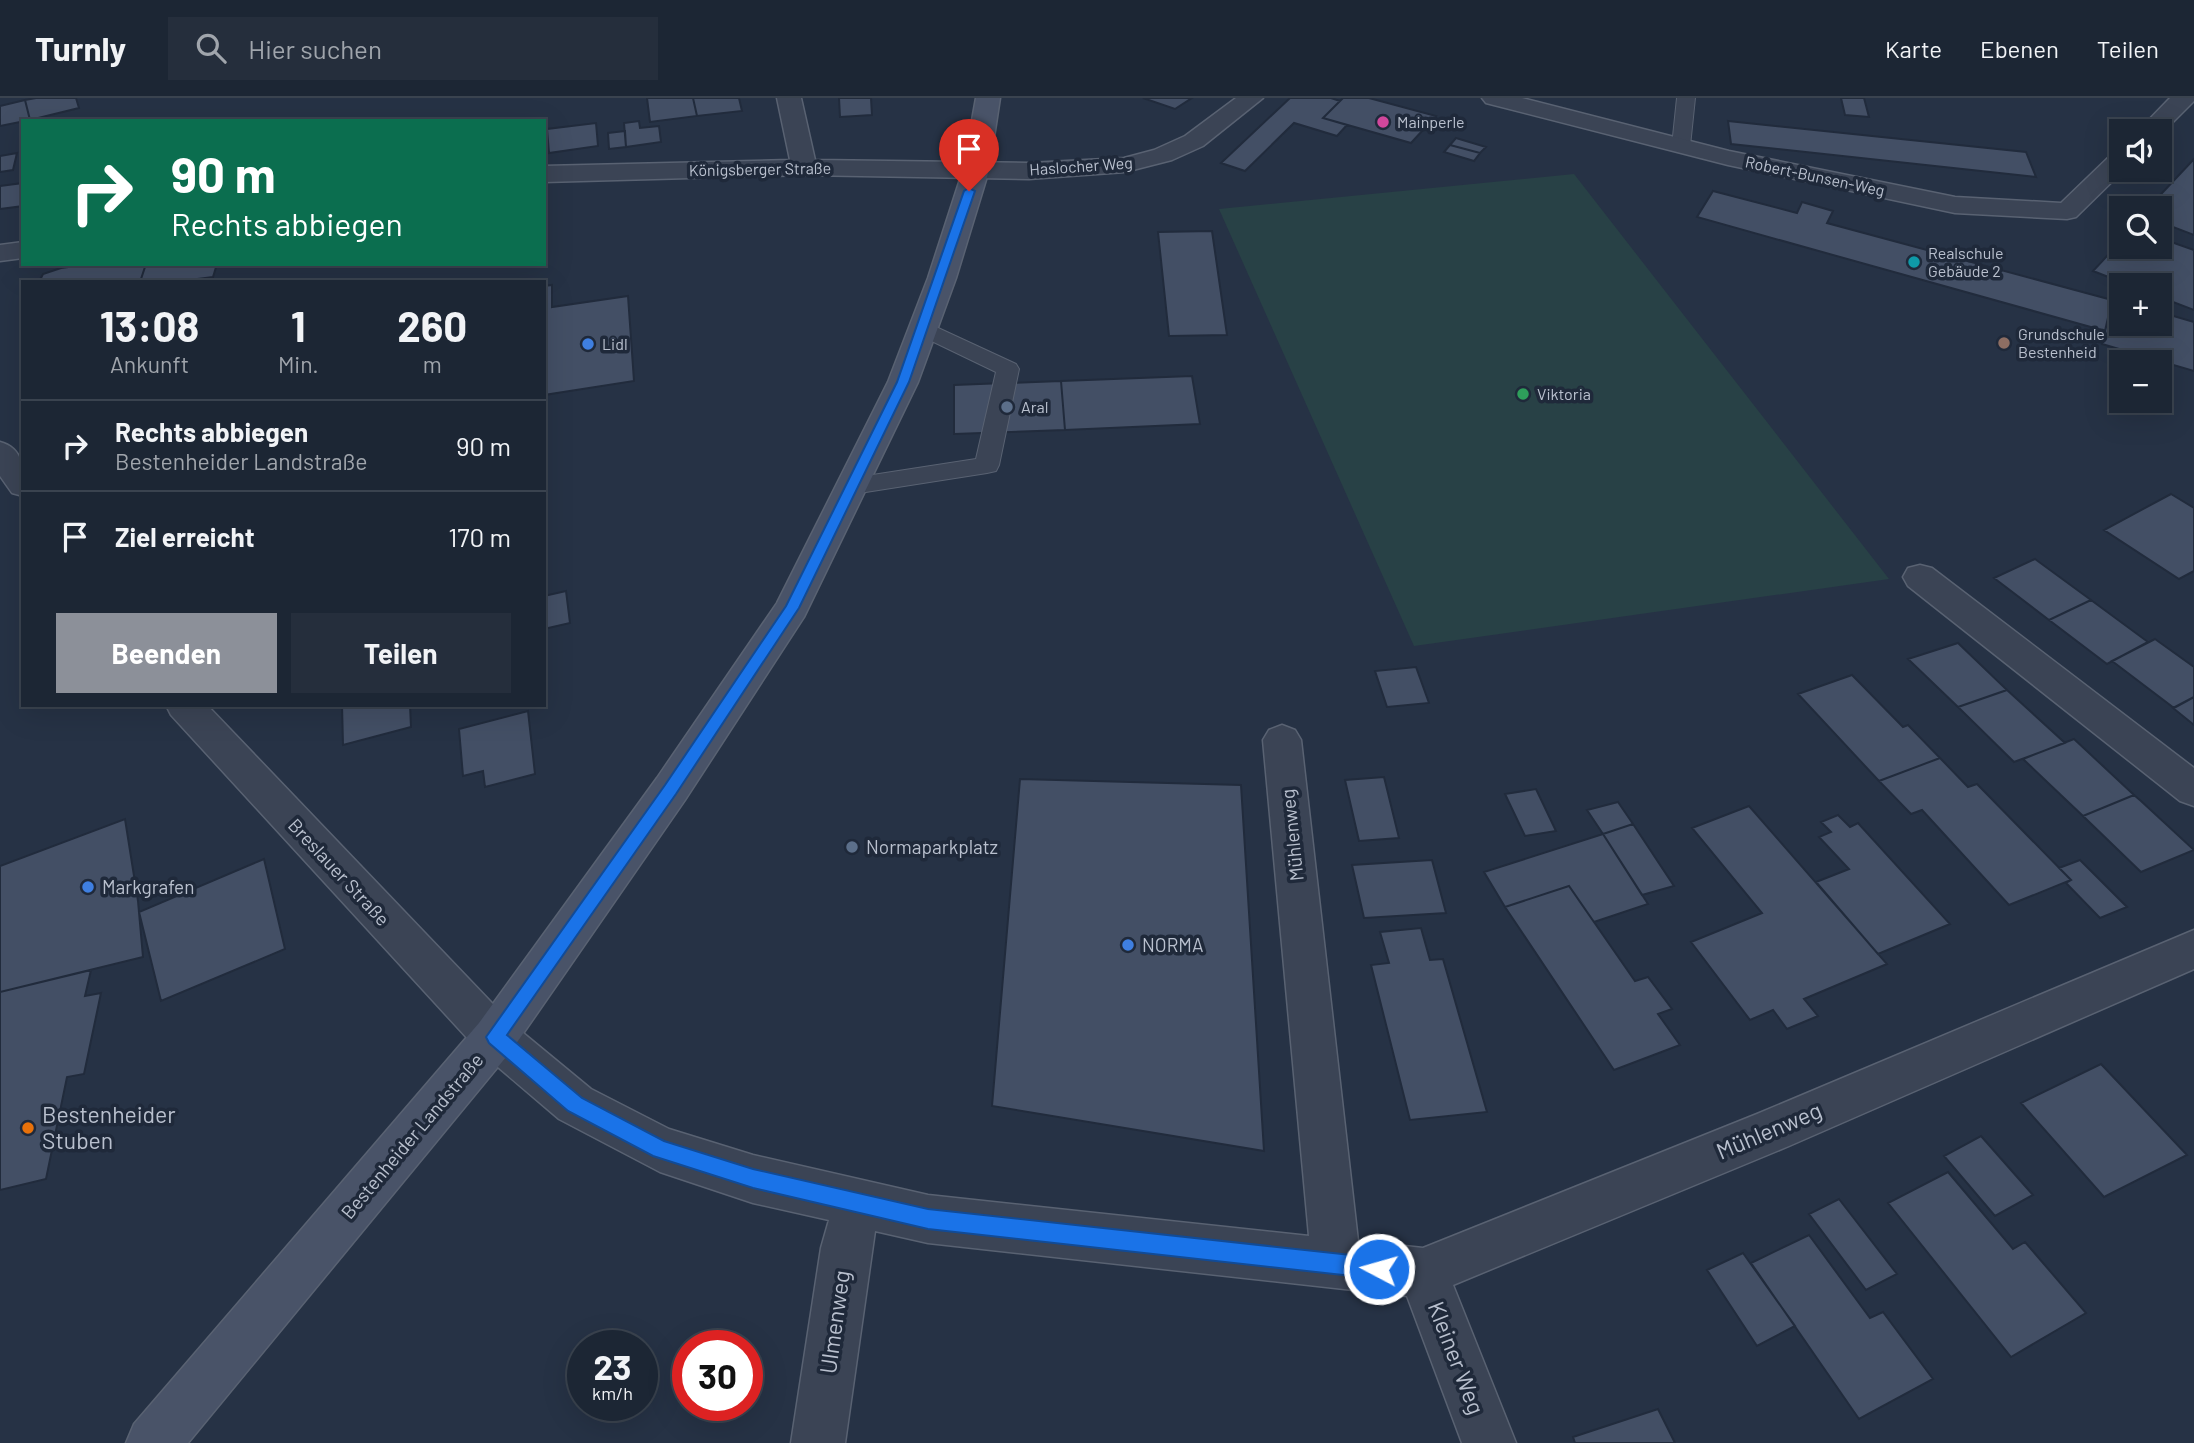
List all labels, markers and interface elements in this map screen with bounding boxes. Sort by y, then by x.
search box [168,17,658,80]
text: Turnly [35,28,126,68]
icon: search [192,29,230,67]
text: Hier suchen [248,33,382,64]
text: Karte [1885,34,1942,63]
text: Ebenen [1980,34,2059,63]
text: Teilen [2097,34,2159,63]
place label: Mainperle [1397,112,1465,131]
marker: Mainperle [1375,114,1391,130]
pin [939,119,999,191]
map controls [2109,119,2172,413]
button: sound [2109,119,2172,182]
icon: arrive [950,130,988,168]
text: 90 m [171,144,276,203]
icon: right [56,147,147,238]
street label: Robert-Bunsen-Weg [1744,151,1887,200]
street label: Haslocher Weg [1029,152,1133,179]
street label: Königsberger Straße [689,158,831,179]
button: search [2109,196,2172,259]
text: Rechts abbiegen [171,204,403,242]
place label: Realschule Gebäude 2 [1928,243,2003,280]
marker: Realschule Gebäude 2 [1906,254,1922,270]
button: + [2109,273,2172,336]
text: 13:08 [100,300,199,350]
text: 1 [291,300,306,350]
text: 260 [397,300,467,350]
place label: Grundschule Bestenheid [2018,324,2105,361]
place label: Lidl [602,334,628,353]
marker: Grundschule Bestenheid [1996,335,2012,351]
marker: Lidl [580,336,596,352]
text: Ankunft [110,350,189,378]
text: Min. [278,350,319,378]
text: m [423,350,442,378]
button: − [2109,350,2172,413]
place label: Viktoria [1537,384,1591,403]
marker: Viktoria [1515,386,1531,402]
place label: Aral [1021,397,1048,416]
marker: Aral [999,399,1015,415]
text: Rechts abbiegen [115,416,308,447]
icon: right [56,427,94,465]
text: 90 m [456,430,511,461]
text: Bestenheider Landstraße [115,447,368,475]
icon: arrive [56,518,94,556]
text: Ziel erreicht [115,521,255,552]
text: 170 m [448,521,511,552]
button: Beenden [56,613,277,693]
button: Teilen [291,613,511,693]
street label: Mühlenweg [1275,788,1308,882]
street label: Breslauer Straße [284,813,395,930]
place label: Normaparkplatz [866,835,998,858]
marker: Normaparkplatz [844,839,860,855]
place label: Markgrafen [102,875,194,898]
marker: Markgrafen [80,879,96,895]
place label: NORMA [1142,933,1203,956]
marker: NORMA [1120,937,1136,953]
street label: Bestenheider Landstraße [336,1048,487,1223]
street label: Mühlenweg [1712,1095,1826,1165]
place label: Bestenheider Stuben [42,1100,176,1154]
marker: Bestenheider Stuben [20,1120,36,1136]
position arrow [1342,1232,1416,1306]
street label: Ulmenweg [813,1268,855,1375]
street label: Kleiner Weg [1423,1297,1491,1418]
speed limit sign: 30 [672,1330,763,1421]
text: 23 [593,1345,632,1387]
text: km/h [592,1382,633,1404]

